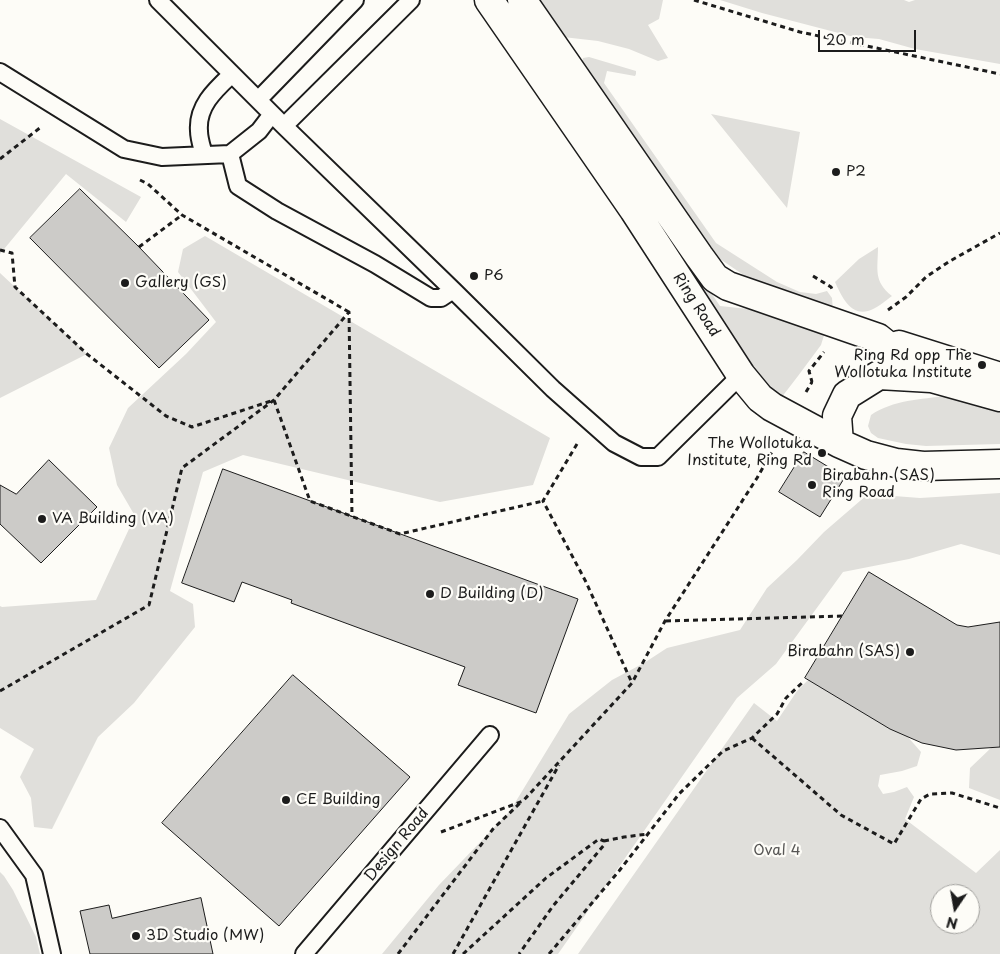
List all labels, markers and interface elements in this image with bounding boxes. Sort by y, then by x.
scale bar [820,20,918,52]
text: 20 m [826,27,865,50]
place label: P2 [846,163,866,181]
marker: P2 [830,166,842,178]
place label: P6 [484,267,503,285]
marker: P6 [468,270,480,282]
street label: Ring Road [669,270,723,340]
place label: Gallery (GS) [135,274,227,292]
marker: Gallery (GS) [119,277,131,289]
place label: Ring Rd opp The Wollotuka Institute [834,347,972,382]
marker: Ring Rd opp The Wollotuka Institute [976,359,988,371]
place label: The Wollotuka Institute, Ring Rd [687,435,812,470]
marker: The Wollotuka Institute, Ring Rd [816,447,828,459]
place label: Birabahn (SAS) Ring Road [822,467,935,502]
marker: Birabahn (SAS) Ring Road [806,479,818,491]
place label: VA Building (VA) [52,510,174,528]
marker: VA Building (VA) [36,513,48,525]
place label: D Building (D) [440,585,544,603]
marker: D Building (D) [424,588,436,600]
place label: Birabahn (SAS) [787,643,900,661]
marker: Birabahn (SAS) [904,646,916,658]
place label: CE Building [296,791,380,809]
marker: CE Building [280,794,292,806]
street label: Design Road [361,805,433,885]
park label: Oval 4 [753,842,801,860]
north arrow [930,884,980,934]
text: N [944,912,960,935]
place label: 3D Studio (MW) [146,927,264,945]
marker: 3D Studio (MW) [130,930,142,942]

